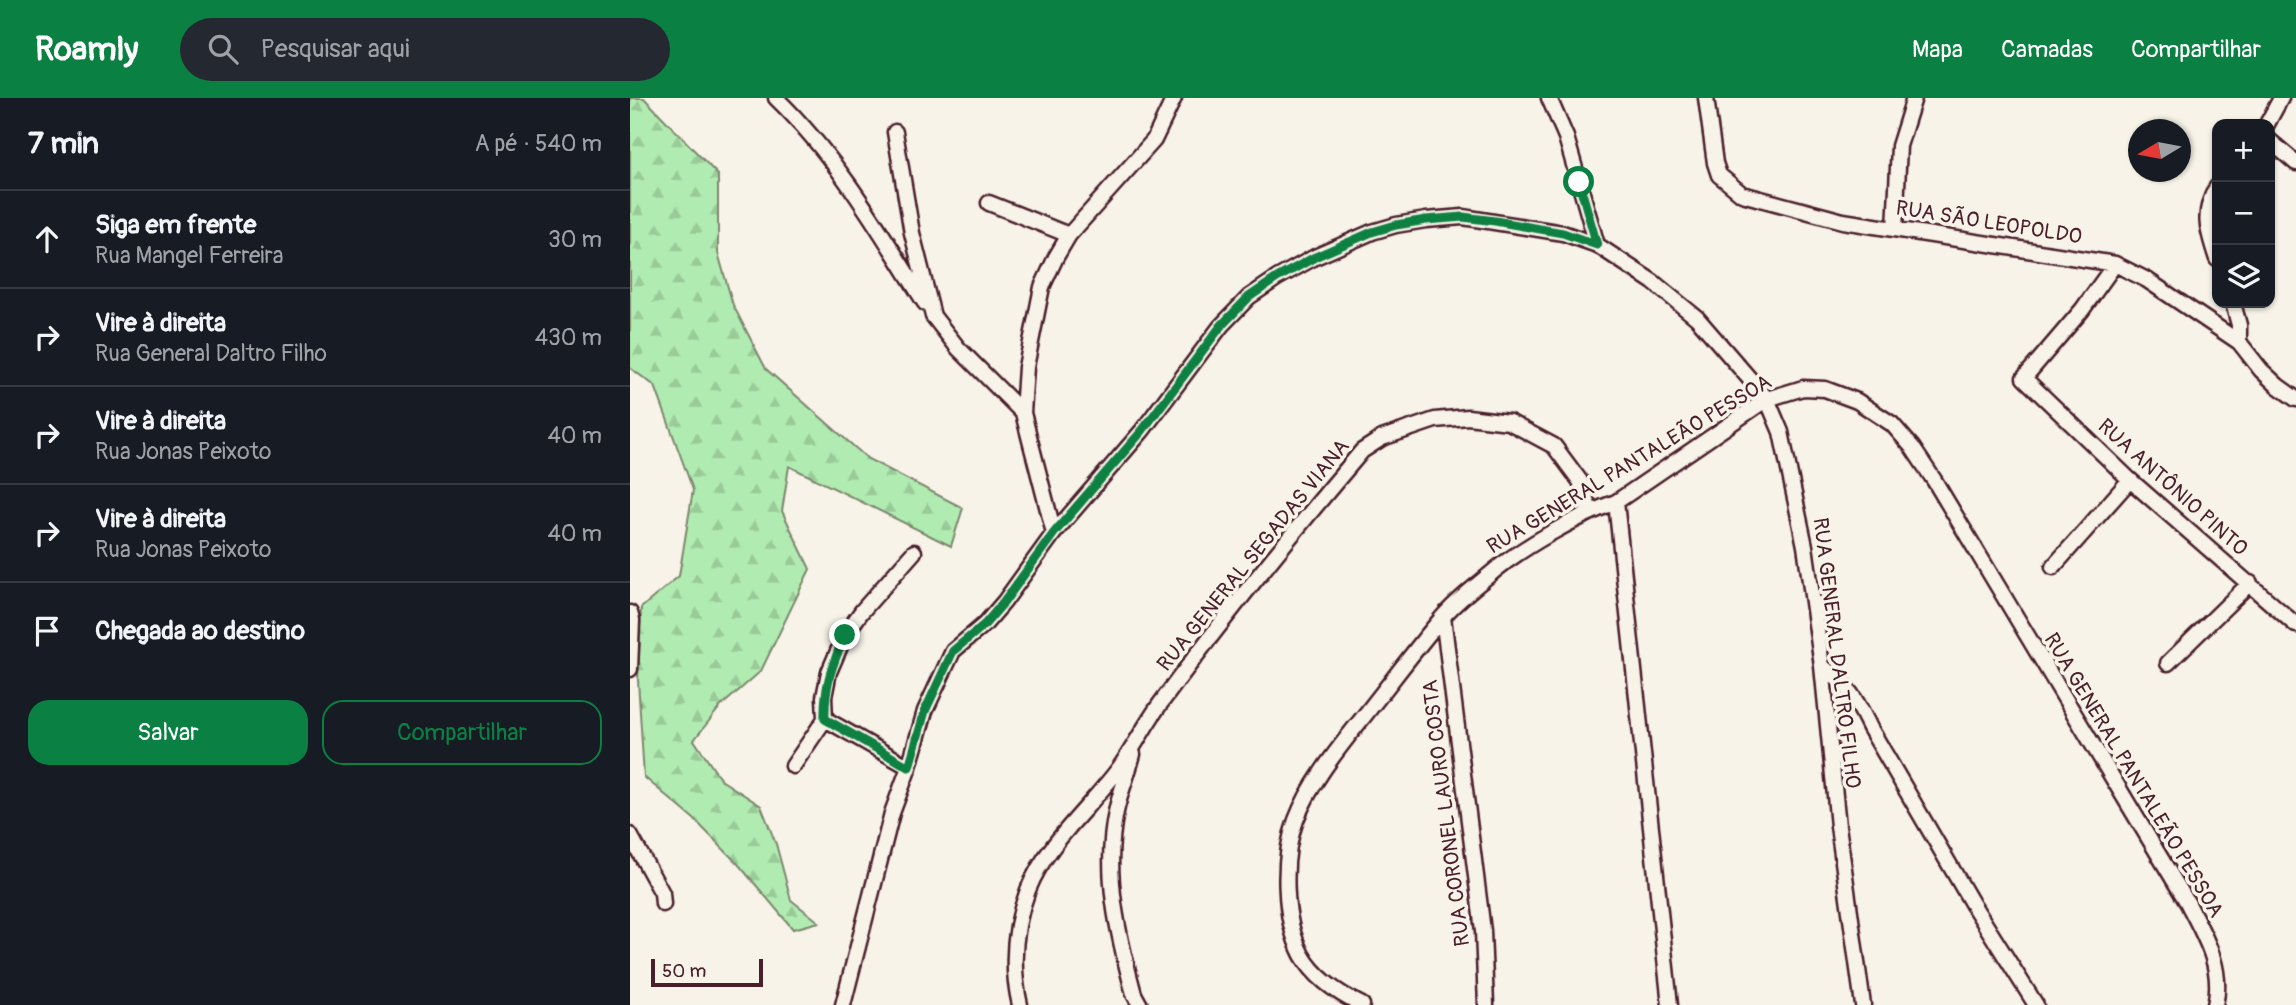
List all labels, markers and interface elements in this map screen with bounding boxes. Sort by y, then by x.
search box [180,18,670,81]
text: Roamly [35,29,138,70]
icon: search [204,30,242,68]
text: Pesquisar aqui [260,33,410,65]
text: Mapa [1912,35,1963,64]
text: Camadas [2001,35,2093,64]
text: Compartilhar [2131,35,2261,64]
north arrow [2128,119,2191,182]
map controls [2212,119,2275,308]
button: + [2212,119,2275,182]
text: 7 min [28,125,99,162]
text: A pé · 540 m [475,129,602,158]
route start [1563,166,1594,197]
button: − [2212,182,2275,245]
street label: RUA SÃO LEOPOLDO [1894,194,2084,251]
text: Siga em frente [95,209,256,241]
icon: ahead [28,220,66,258]
text: 30 m [548,225,602,254]
text: Rua Mangel Ferreira [95,241,283,270]
button: layers [2212,245,2275,308]
text: Vire à direita [95,307,226,339]
icon: right [28,318,66,356]
text: 430 m [535,323,602,352]
text: Rua General Daltro Filho [95,339,327,368]
street label: RUA GENERAL PANTALEÃO PESSOA [1482,369,1776,560]
text: Vire à direita [95,405,226,437]
street label: RUA ANTÔNIO PINTO [2092,412,2254,562]
icon: right [28,416,66,454]
text: 40 m [548,421,602,450]
street label: RUA GENERAL SEGADAS VIANA [1151,434,1355,677]
text: Rua Jonas Peixoto [95,437,271,466]
text: Vire à direita [95,503,226,535]
icon: right [28,514,66,552]
street label: RUA GENERAL DALTRO FILHO [1806,516,1867,790]
text: 40 m [548,519,602,548]
text: Rua Jonas Peixoto [95,535,271,564]
icon: arrive [28,612,66,650]
text: Chegada ao destino [95,615,305,647]
route end [829,619,860,650]
street label: RUA GENERAL PANTALEÃO PESSOA [2038,628,2229,922]
street label: RUA CORONEL LAURO COSTA [1417,678,1476,948]
button: Salvar [28,700,308,765]
button: Compartilhar [322,700,602,765]
scale bar [651,956,763,988]
text: 50 m [662,959,706,983]

